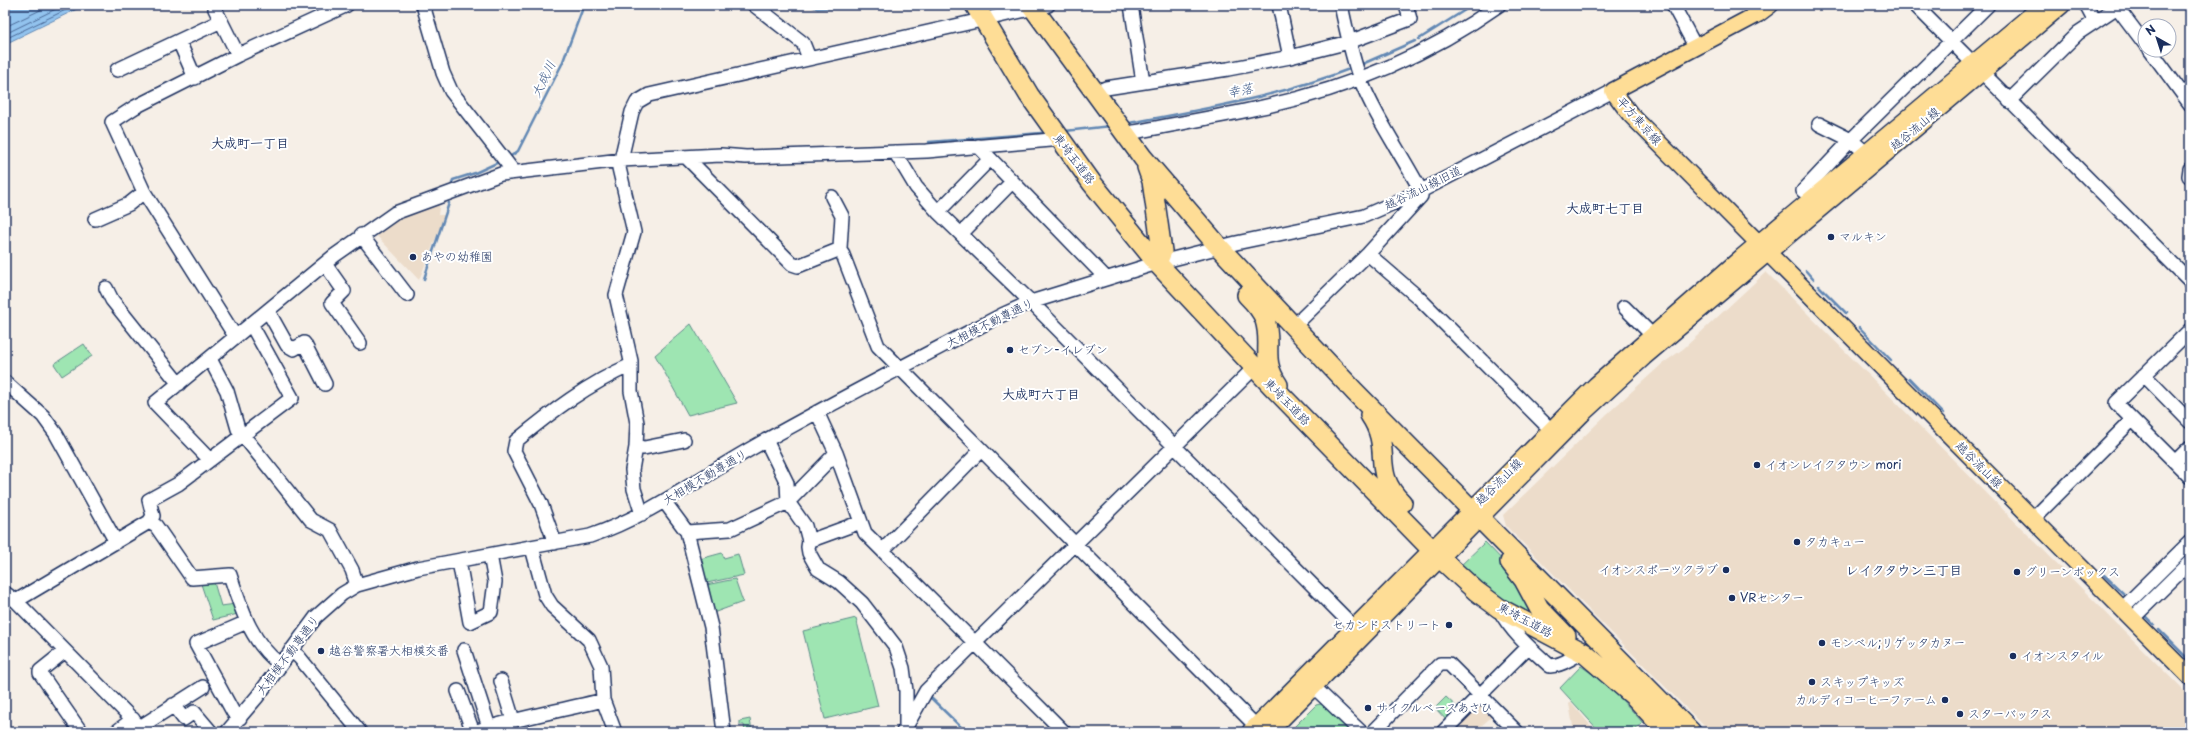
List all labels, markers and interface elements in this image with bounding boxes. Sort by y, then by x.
north arrow [2137,18,2177,58]
text: N [2142,20,2159,39]
water label: 大成川 [525,57,560,100]
water label: 幸落 [1225,77,1256,102]
street label: 平方東京線 [1613,92,1667,149]
street label: 越谷流山線 [1886,102,1943,154]
street label: 東埼玉道路 [1050,129,1100,188]
district label: 大成町一丁目 [211,133,289,152]
street label: 越谷流山線旧道 [1381,161,1464,214]
district label: 大成町七丁目 [1566,198,1644,217]
place label: マルキン [1839,227,1887,245]
marker: マルキン [1826,232,1836,242]
place label: あやの幼稚園 [421,247,493,265]
marker: あやの幼稚園 [408,252,418,262]
street label: 大相模不動尊通り [942,293,1037,351]
place label: セブン-イレブン [1018,340,1108,358]
marker: セブン-イレブン [1005,345,1015,355]
street label: 東埼玉道路 [1260,373,1315,429]
district label: 大成町六丁目 [1002,384,1080,403]
street label: 越谷流山線 [1952,437,2007,492]
street label: 大相模不動尊通り [659,444,750,509]
street label: 越谷流山線 [1471,454,1526,509]
place label: イオンレイクタウン mori [1765,455,1902,473]
marker: イオンレイクタウン mori [1752,460,1762,470]
place label: タカキュー [1805,532,1865,550]
marker: タカキュー [1792,537,1802,547]
place label: イオンスポーツクラブ [1599,560,1718,578]
district label: レイクタウン三丁目 [1846,560,1962,579]
place label: グリーンボックス [2025,562,2120,580]
marker: イオンスポーツクラブ [1721,565,1731,575]
marker: グリーンボックス [2012,567,2022,577]
place label: VRセンター [1740,588,1804,606]
marker: VRセンター [1727,593,1737,603]
street label: 東埼玉道路 [1495,597,1556,641]
street label: 大相模不動尊通り [251,611,323,698]
place label: セカンドストリート [1332,615,1441,633]
marker: セカンドストリート [1444,620,1454,630]
place label: モンベル;リゲッタカヌー [1830,633,1965,651]
marker: モンベル;リゲッタカヌー [1817,638,1827,648]
place label: 越谷警察署大相模交番 [329,641,449,659]
marker: 越谷警察署大相模交番 [316,646,326,656]
place label: イオンスタイル [2021,646,2104,664]
marker: イオンスタイル [2008,651,2018,661]
place label: スキップキッズ [1820,672,1904,690]
marker: スキップキッズ [1807,677,1817,687]
place label: カルディコーヒーファーム [1795,690,1937,708]
marker: カルディコーヒーファーム [1940,695,1950,705]
place label: サイクルベースあさひ [1376,698,1493,716]
marker: サイクルベースあさひ [1363,703,1373,713]
place label: スターバックス [1968,704,2052,722]
marker: スターバックス [1955,709,1965,719]

